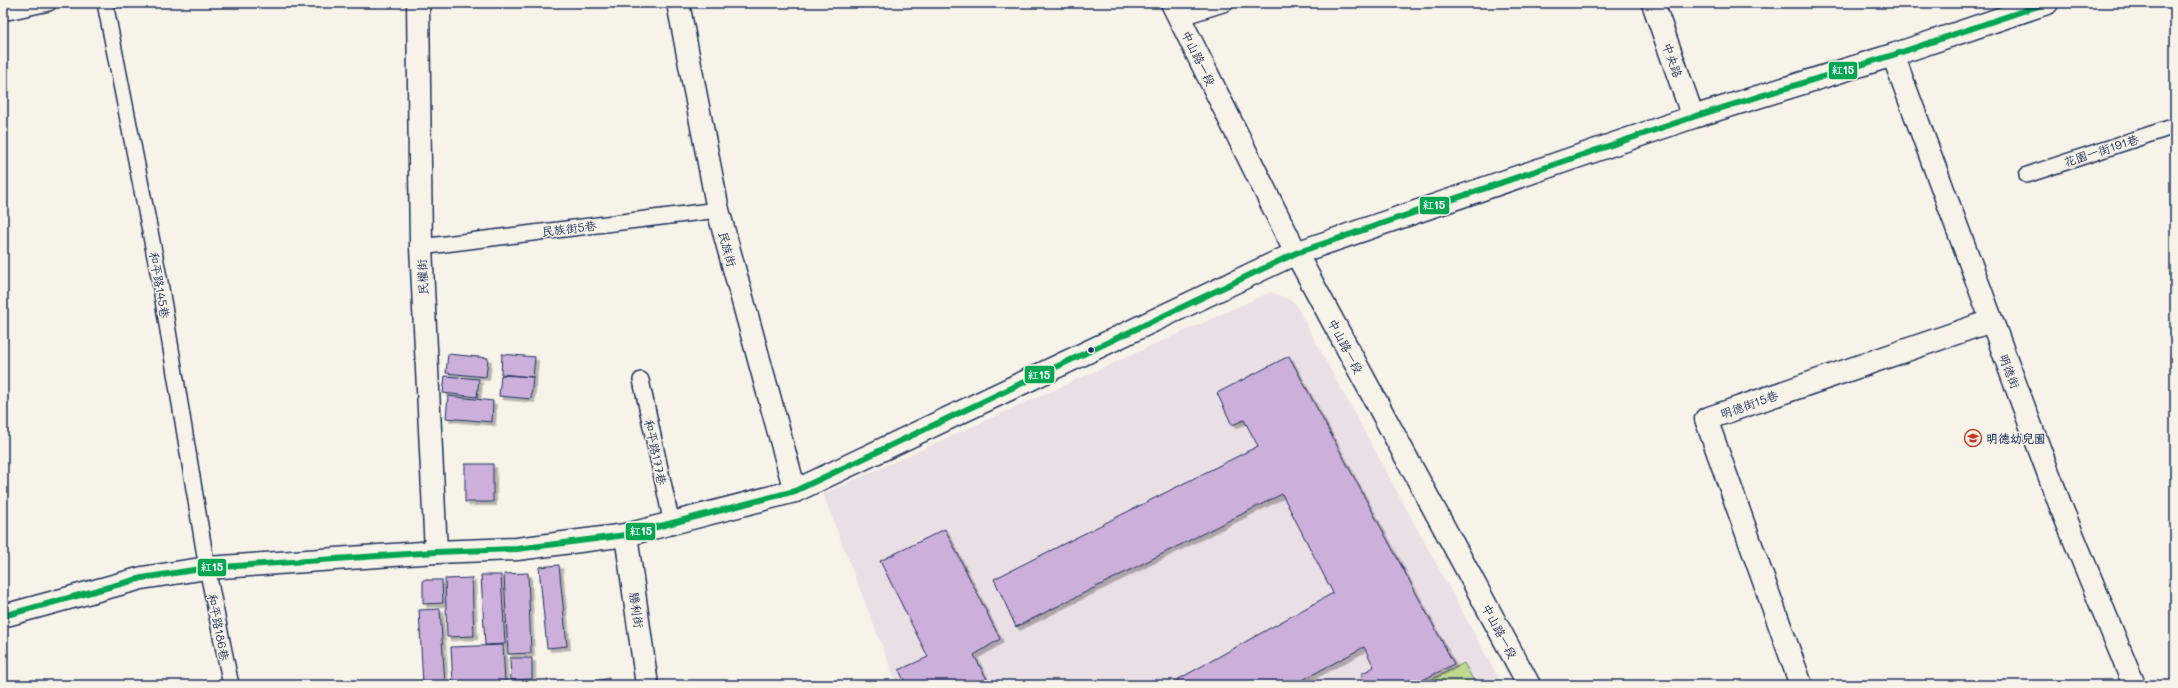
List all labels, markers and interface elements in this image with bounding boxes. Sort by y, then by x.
street label: 中山路一段 [1179,28,1219,88]
street label: 中央路 [1660,40,1686,80]
line badge: 紅15 [1828,61,1858,80]
text: 紅15 [1832,62,1855,77]
street label: 花園一街191巷 [2062,130,2140,170]
line badge: 紅15 [1419,196,1450,215]
text: 紅15 [1423,197,1446,212]
street label: 民族街5巷 [541,217,597,239]
street label: 民族街 [716,230,740,268]
street label: 和平路145巷 [146,250,174,320]
street label: 民權街 [413,259,431,295]
street label: 中山路一段 [1325,316,1367,376]
unlabelled marker [1086,345,1096,355]
street label: 明德街 [1996,351,2024,391]
line badge: 紅15 [1024,365,1055,384]
text: 紅15 [1028,367,1051,382]
street label: 明德街15巷 [1718,387,1780,421]
street label: 和平路177巷 [641,418,671,486]
school or university icon: 明德幼兒園 [1963,428,1983,448]
place label: 明德幼兒園 [1986,430,2046,446]
line badge: 紅15 [625,522,656,541]
text: 紅15 [630,523,653,538]
line badge: 紅15 [197,558,227,577]
text: 紅15 [201,559,224,574]
street label: 勝利街 [627,591,647,629]
street label: 和平路186巷 [205,592,233,662]
street label: 中山路一段 [1479,601,1521,661]

